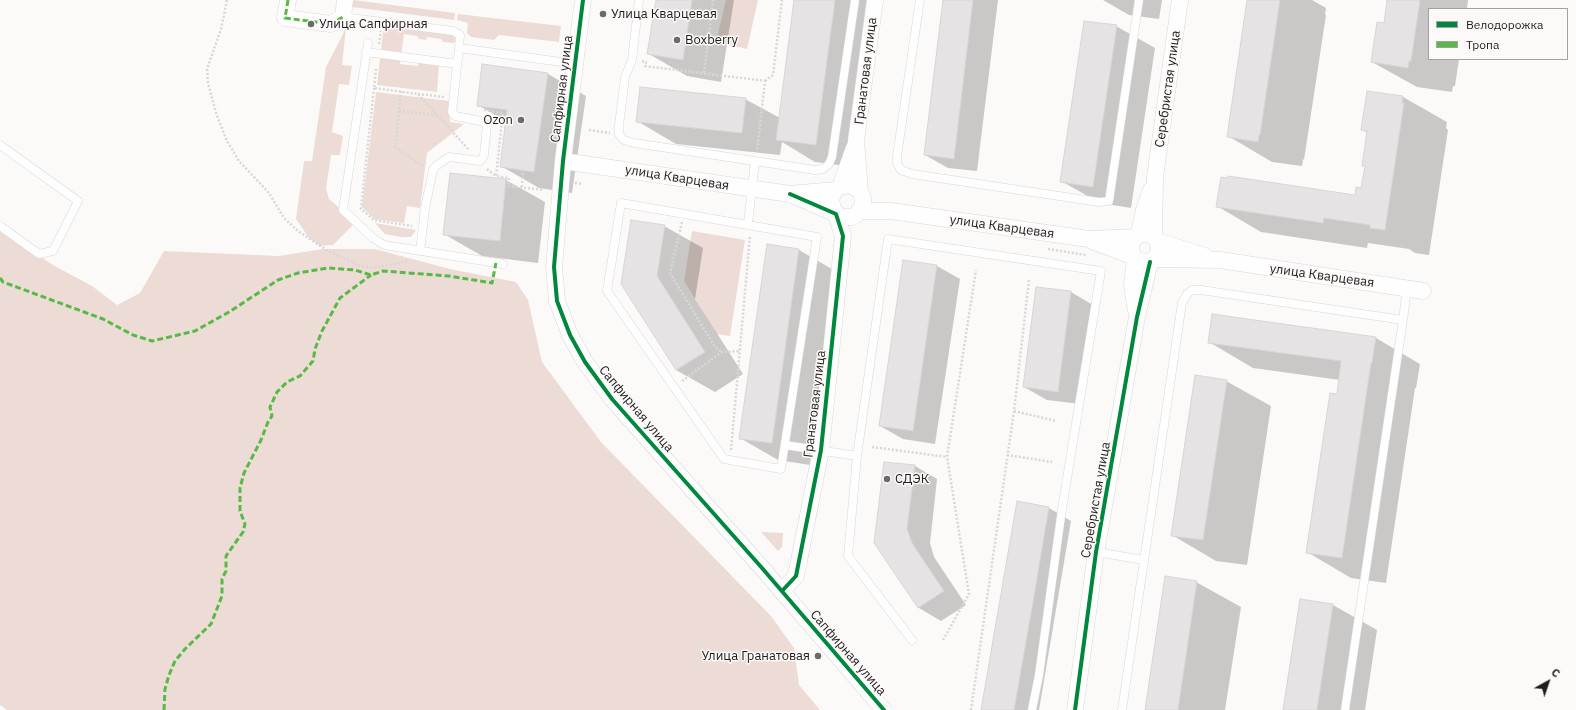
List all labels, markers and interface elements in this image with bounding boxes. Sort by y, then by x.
place label: Улица Кварцевая [611,6,717,22]
legend [1428,8,1568,60]
marker: Улица Кварцевая [598,9,608,19]
place label: Улица Сапфирная [319,16,428,32]
street label: Гранатовая улица [852,16,880,126]
text: Велодорожка [1466,17,1543,32]
marker: Улица Сапфирная [306,19,316,29]
street label: Серебристая улица [1152,29,1184,149]
place label: Boxberry [685,32,738,48]
street label: Сапфирная улица [548,34,576,144]
marker: Boxberry [672,35,682,45]
text: Тропа [1466,37,1499,52]
place label: Ozon [483,112,513,128]
marker: Ozon [516,115,526,125]
street label: улица Кварцевая [624,162,730,194]
street label: улица Кварцевая [949,212,1055,242]
street label: улица Кварцевая [1269,261,1375,291]
street label: Гранатовая улица [801,349,829,459]
street label: Сапфирная улица [595,363,677,455]
street label: Серебристая улица [1078,441,1114,559]
place label: СДЭК [895,471,929,487]
marker: СДЭК [882,474,892,484]
street label: Сапфирная улица [807,607,889,699]
place label: Улица Гранатовая [701,648,810,664]
marker: Улица Гранатовая [813,651,823,661]
north arrow [1528,662,1568,702]
text: С [1548,665,1563,680]

